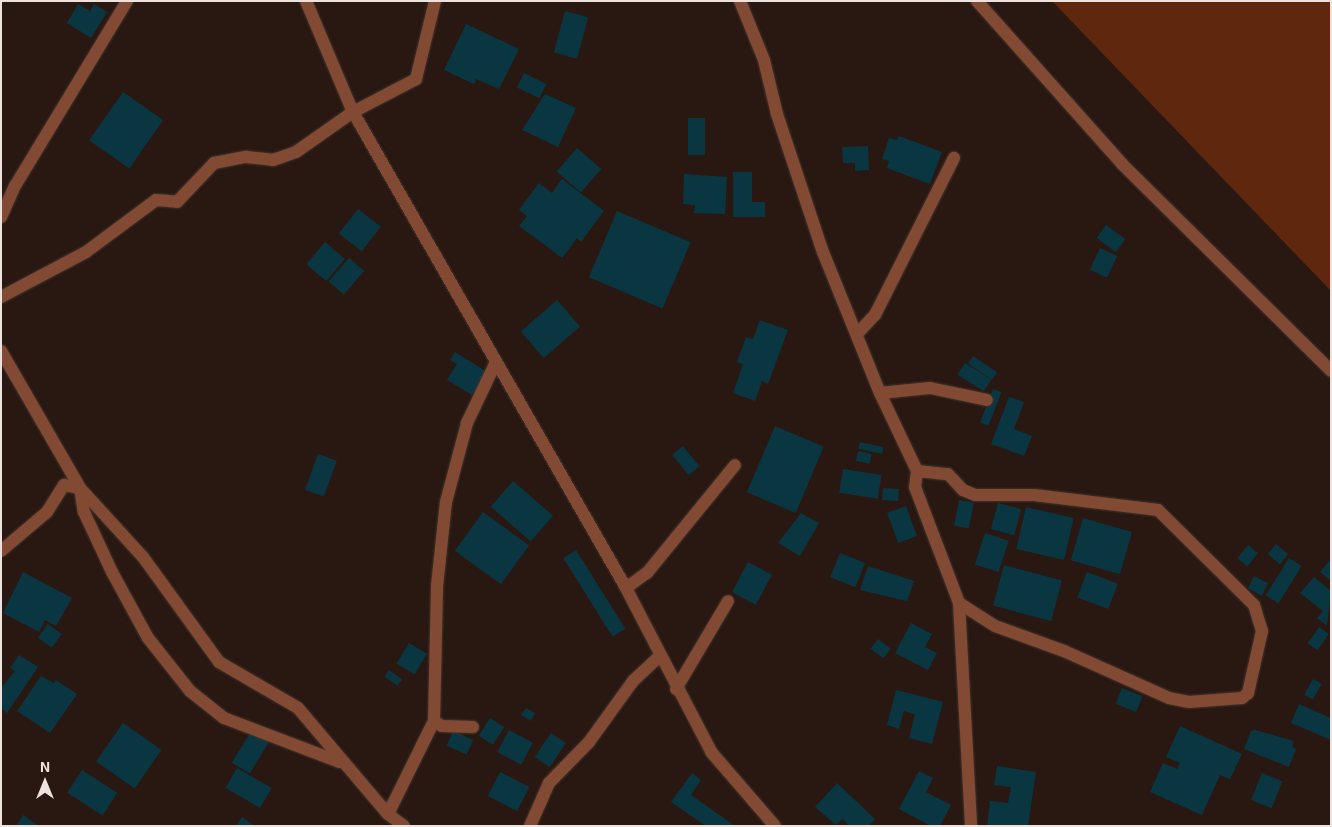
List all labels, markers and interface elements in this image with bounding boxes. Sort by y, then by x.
north arrow [20,757,70,807]
text: N [40,758,50,775]

